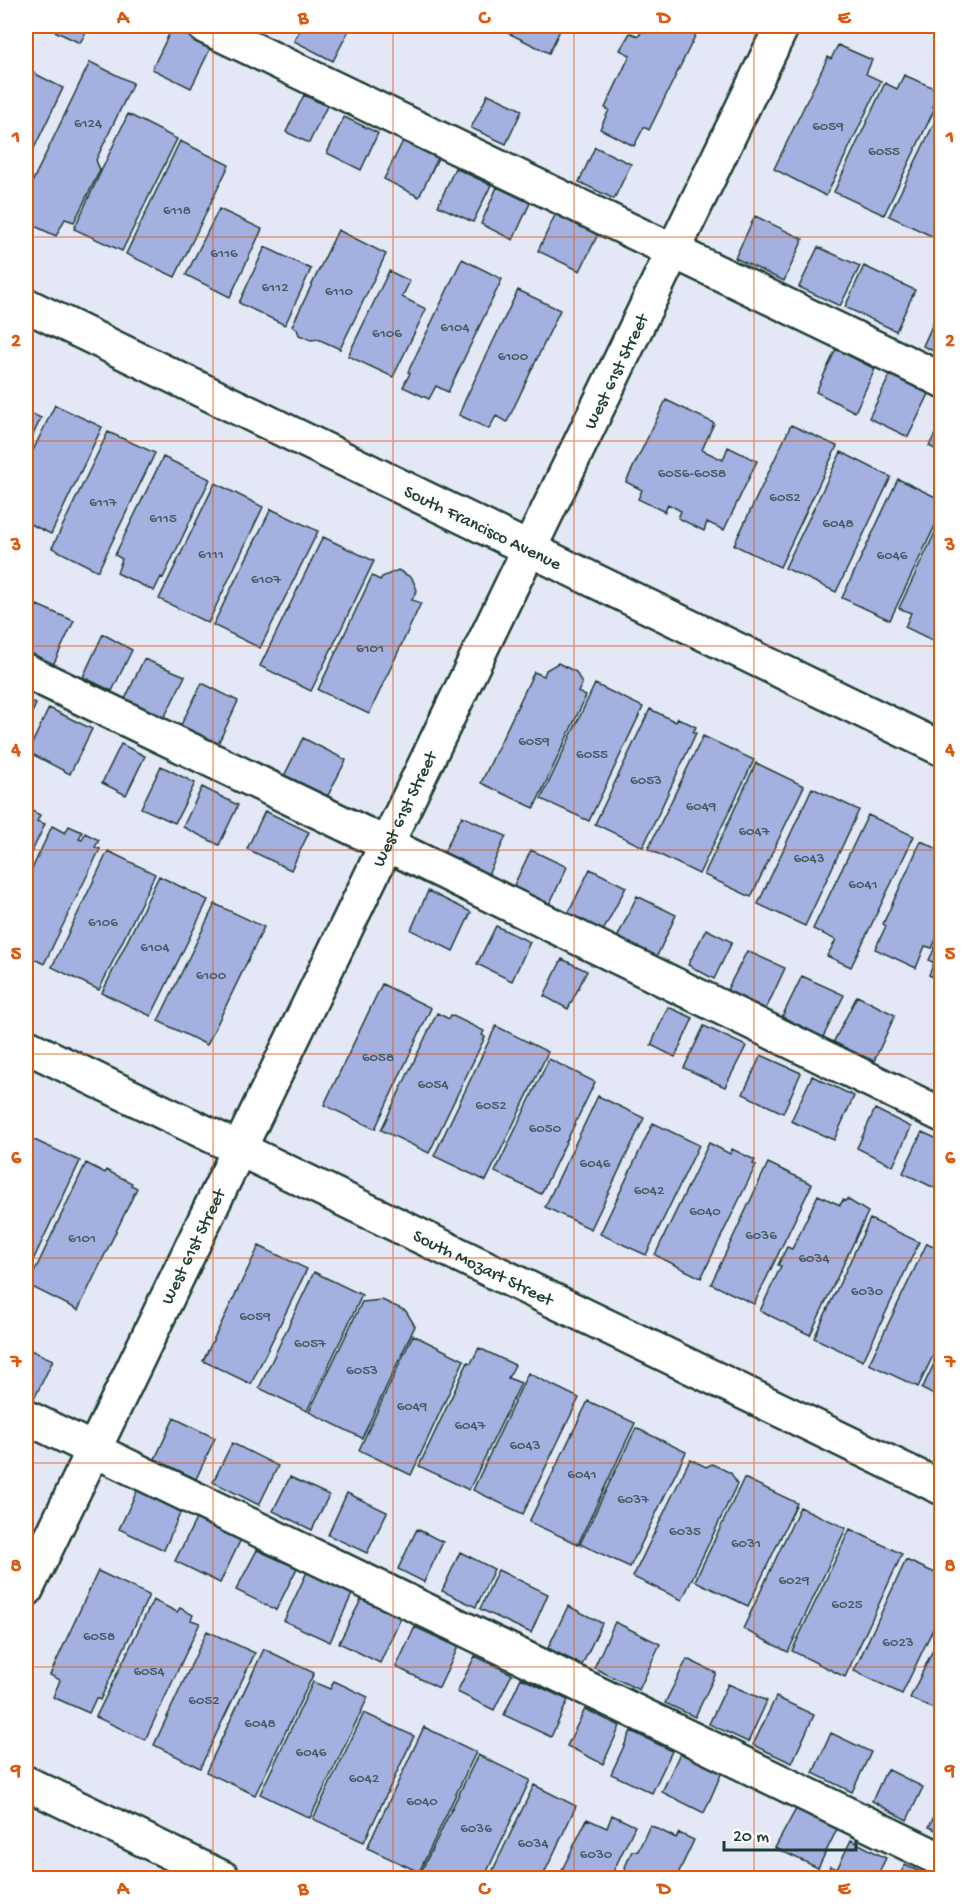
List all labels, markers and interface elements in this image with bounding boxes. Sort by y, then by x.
text: A [116,8,131,31]
text: B [297,8,309,31]
text: C [478,8,492,31]
text: D [655,8,671,31]
text: E [838,8,852,31]
house number: 6124 [74,115,102,133]
house number: 6059 [812,118,844,136]
text: 1 [11,127,20,150]
text: 1 [945,127,954,150]
house number: 6055 [868,143,900,161]
house number: 6118 [163,202,191,220]
house number: 6116 [210,245,238,263]
house number: 6112 [261,279,289,297]
house number: 6110 [325,283,354,301]
street label: West 61st Street [581,309,655,433]
house number: 6104 [440,319,470,337]
house number: 6106 [372,325,402,343]
text: 2 [11,331,21,354]
text: 2 [945,331,955,354]
house number: 6100 [498,348,529,366]
house number: 6056-6058 [658,465,726,483]
street label: South Francisco Avenue [400,482,565,576]
house number: 6052 [769,489,801,507]
house number: 6117 [89,494,118,512]
house number: 6115 [149,510,177,528]
house number: 6048 [822,515,854,533]
text: 3 [10,535,21,558]
text: 3 [944,535,955,558]
house number: 6111 [198,546,224,564]
house number: 6046 [877,547,908,565]
house number: 6107 [251,571,282,589]
house number: 6101 [356,640,384,658]
house number: 6059 [518,733,550,751]
text: 4 [10,740,21,763]
text: 4 [944,740,955,763]
house number: 6055 [576,746,608,764]
street label: West 61st Street [369,747,444,871]
house number: 6053 [630,772,662,790]
house number: 6049 [686,798,717,816]
house number: 6047 [738,823,771,841]
house number: 6043 [793,850,825,868]
house number: 6041 [848,876,878,894]
house number: 6106 [88,914,118,932]
house number: 6104 [140,939,170,957]
text: 5 [11,944,22,967]
text: 5 [945,944,956,967]
house number: 6100 [196,967,227,985]
house number: 6058 [362,1049,394,1067]
house number: 6054 [417,1076,449,1094]
house number: 6052 [475,1097,507,1115]
house number: 6050 [529,1120,562,1138]
text: 6 [11,1148,22,1171]
text: 6 [945,1148,956,1171]
house number: 6046 [580,1155,611,1173]
house number: 6042 [634,1182,664,1200]
street label: West 61st Street [158,1185,232,1308]
house number: 6040 [689,1203,721,1221]
street label: South Mozart Street [409,1226,557,1312]
house number: 6036 [745,1227,777,1245]
house number: 6101 [68,1230,96,1248]
house number: 6034 [798,1250,830,1268]
house number: 6030 [851,1283,884,1301]
house number: 6059 [239,1308,271,1326]
house number: 6057 [294,1335,327,1353]
text: 7 [10,1352,23,1375]
text: 7 [944,1352,957,1375]
house number: 6053 [346,1362,378,1380]
house number: 6049 [397,1398,428,1416]
house number: 6047 [454,1417,487,1435]
house number: 6043 [509,1437,541,1455]
house number: 6041 [567,1466,597,1484]
house number: 6037 [617,1491,650,1509]
house number: 6035 [669,1523,701,1541]
house number: 6031 [731,1535,761,1553]
text: 8 [11,1556,22,1579]
text: 8 [945,1556,956,1579]
house number: 6029 [779,1572,810,1590]
house number: 6025 [831,1596,863,1614]
house number: 6058 [83,1628,115,1646]
house number: 6023 [882,1634,914,1652]
house number: 6054 [133,1663,165,1681]
house number: 6052 [188,1692,220,1710]
house number: 6048 [244,1715,276,1733]
house number: 6046 [296,1744,327,1762]
text: 9 [10,1761,21,1784]
text: 9 [944,1761,955,1784]
house number: 6042 [349,1770,379,1788]
house number: 6040 [406,1793,438,1811]
scale bar [724,1814,856,1852]
house number: 6036 [460,1820,492,1838]
text: 20 m [733,1827,769,1848]
house number: 6034 [517,1835,549,1853]
house number: 6030 [580,1846,613,1864]
text: A [116,1879,131,1902]
text: B [297,1879,309,1902]
text: C [478,1879,492,1902]
text: D [655,1879,671,1902]
text: E [838,1879,852,1902]

